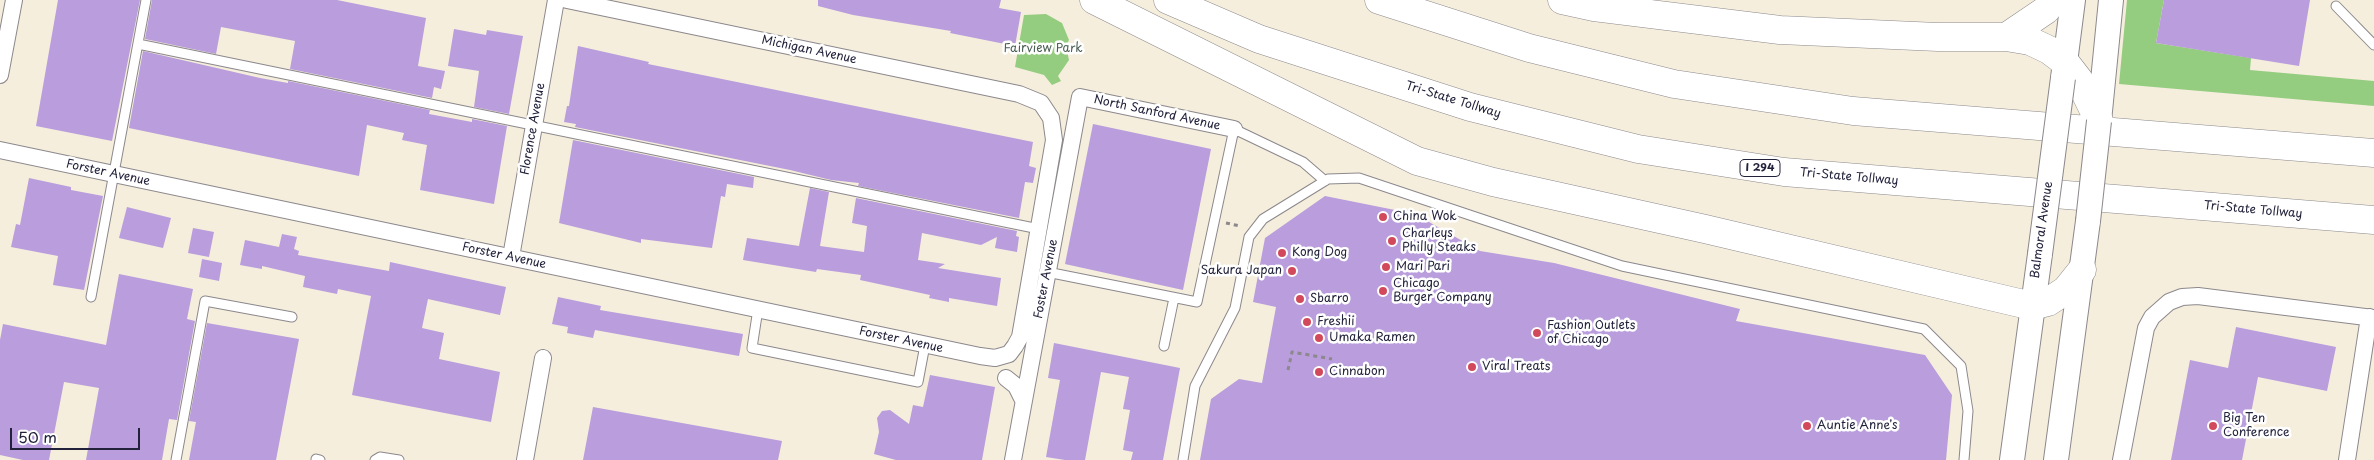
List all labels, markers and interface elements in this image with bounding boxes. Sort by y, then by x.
street label: Michigan Avenue [760,33,858,67]
park label: Fairview Park [1003,42,1083,56]
street label: Tri-State Tollway [1404,79,1502,121]
street label: Florence Avenue [518,82,548,176]
street label: North Sanford Avenue [1092,93,1222,133]
street label: Forster Avenue [65,157,151,189]
road number: I 294 [1740,160,1780,177]
street label: Tri-State Tollway [1799,166,1899,188]
street label: Balmoral Avenue [2028,181,2056,279]
street label: Tri-State Tollway [2203,199,2303,221]
place label: China Wok [1393,210,1457,224]
marker: China Wok [1377,211,1389,223]
place label: Charleys Philly Steaks [1402,227,1476,255]
marker: Charleys Philly Steaks [1386,235,1398,247]
street label: Foster Avenue [1031,238,1061,320]
street label: Forster Avenue [461,240,547,272]
place label: Kong Dog [1292,246,1347,260]
marker: Kong Dog [1276,247,1288,259]
place label: Mari Pari [1396,260,1450,274]
marker: Mari Pari [1380,261,1392,273]
place label: Sakura Japan [1201,264,1282,278]
marker: Sakura Japan [1286,265,1298,277]
place label: Chicago Burger Company [1393,277,1492,305]
marker: Chicago Burger Company [1377,285,1389,297]
place label: Sbarro [1310,292,1349,306]
marker: Sbarro [1294,293,1306,305]
place label: Freshii [1317,315,1354,329]
marker: Freshii [1301,316,1313,328]
place label: Fashion Outlets of Chicago [1547,319,1635,347]
street label: Forster Avenue [858,324,944,356]
marker: Fashion Outlets of Chicago [1531,327,1543,339]
place label: Umaka Ramen [1329,331,1416,345]
marker: Umaka Ramen [1313,332,1325,344]
place label: Viral Treats [1482,360,1550,374]
marker: Viral Treats [1466,361,1478,373]
place label: Cinnabon [1329,365,1385,379]
marker: Cinnabon [1313,366,1325,378]
place label: Big Ten Conference [2223,412,2290,440]
scale bar [12,418,142,450]
place label: Auntie Anne's [1817,419,1897,433]
marker: Auntie Anne's [1801,420,1813,432]
marker: Big Ten Conference [2207,420,2219,432]
text: 50 m [18,425,57,448]

